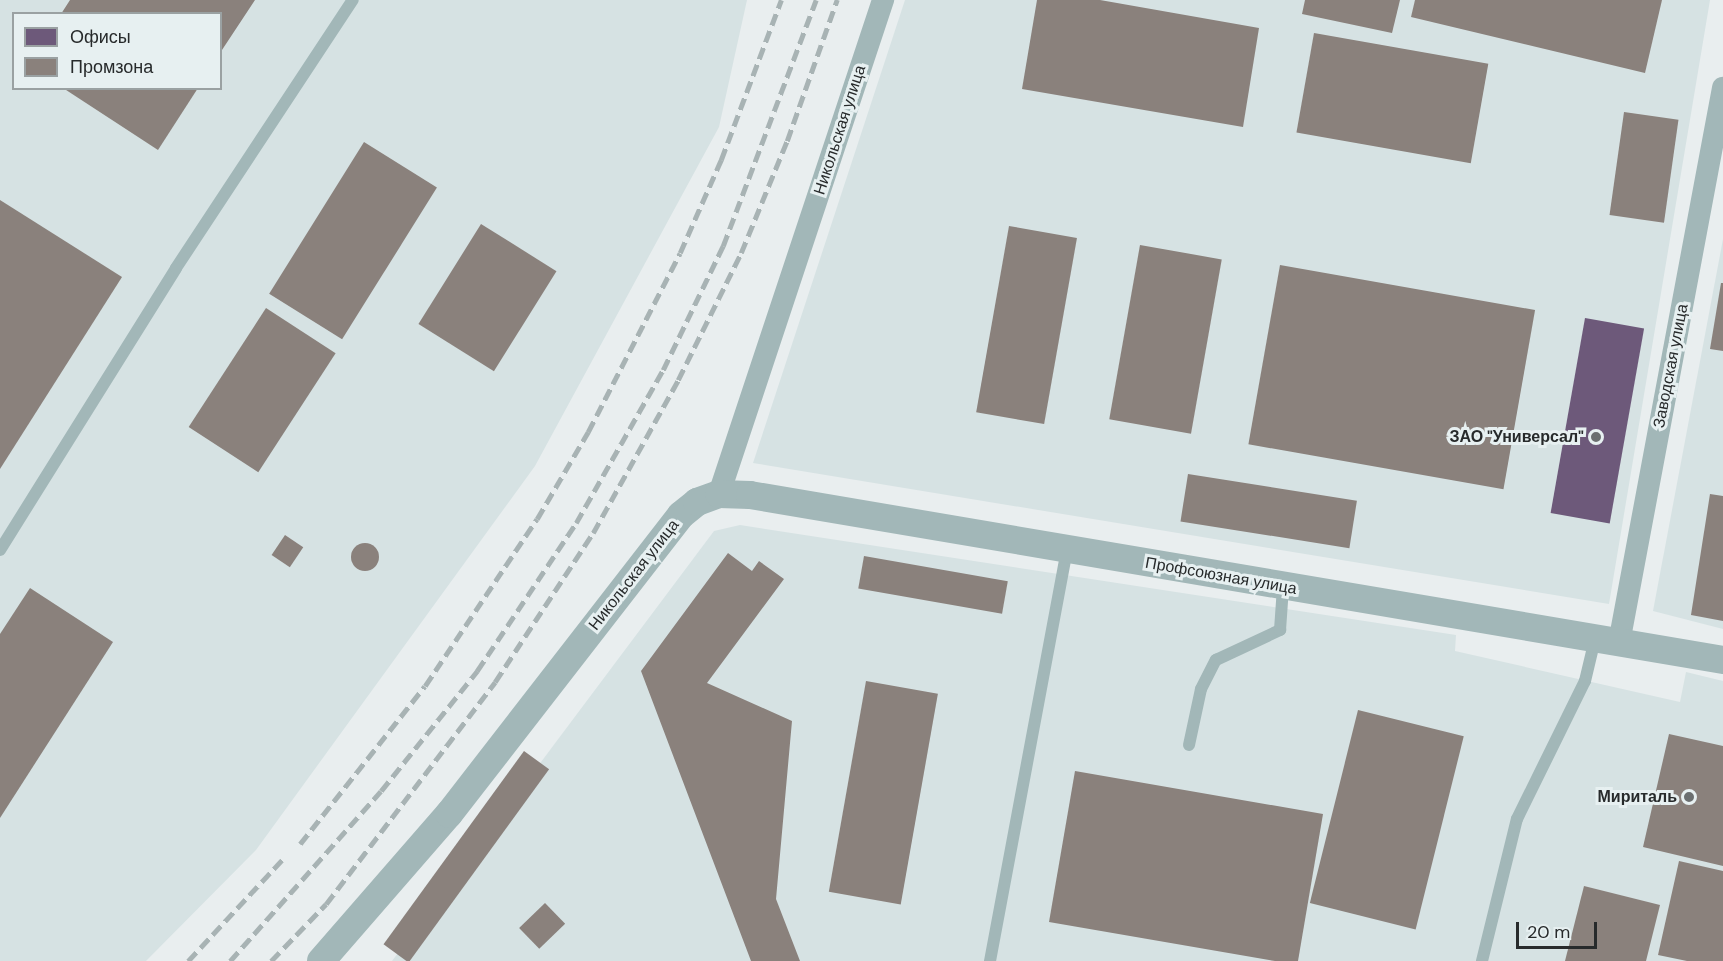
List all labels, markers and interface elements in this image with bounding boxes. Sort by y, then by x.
legend [12,12,222,90]
text: Офисы [70,25,131,49]
text: Промзона [70,55,153,79]
street label: Никольская улица [810,63,870,197]
street label: Заводская улица [1650,302,1692,430]
place label: ЗАО "Универсал" [1449,427,1584,447]
marker: ЗАО "Универсал" [1589,430,1603,444]
street label: Никольская улица [585,516,683,634]
street label: Профсоюзная улица [1144,553,1298,599]
place label: Мириталь [1597,787,1677,807]
marker: Мириталь [1682,790,1696,804]
scale bar [1519,910,1600,948]
text: 20 m [1527,920,1570,944]

